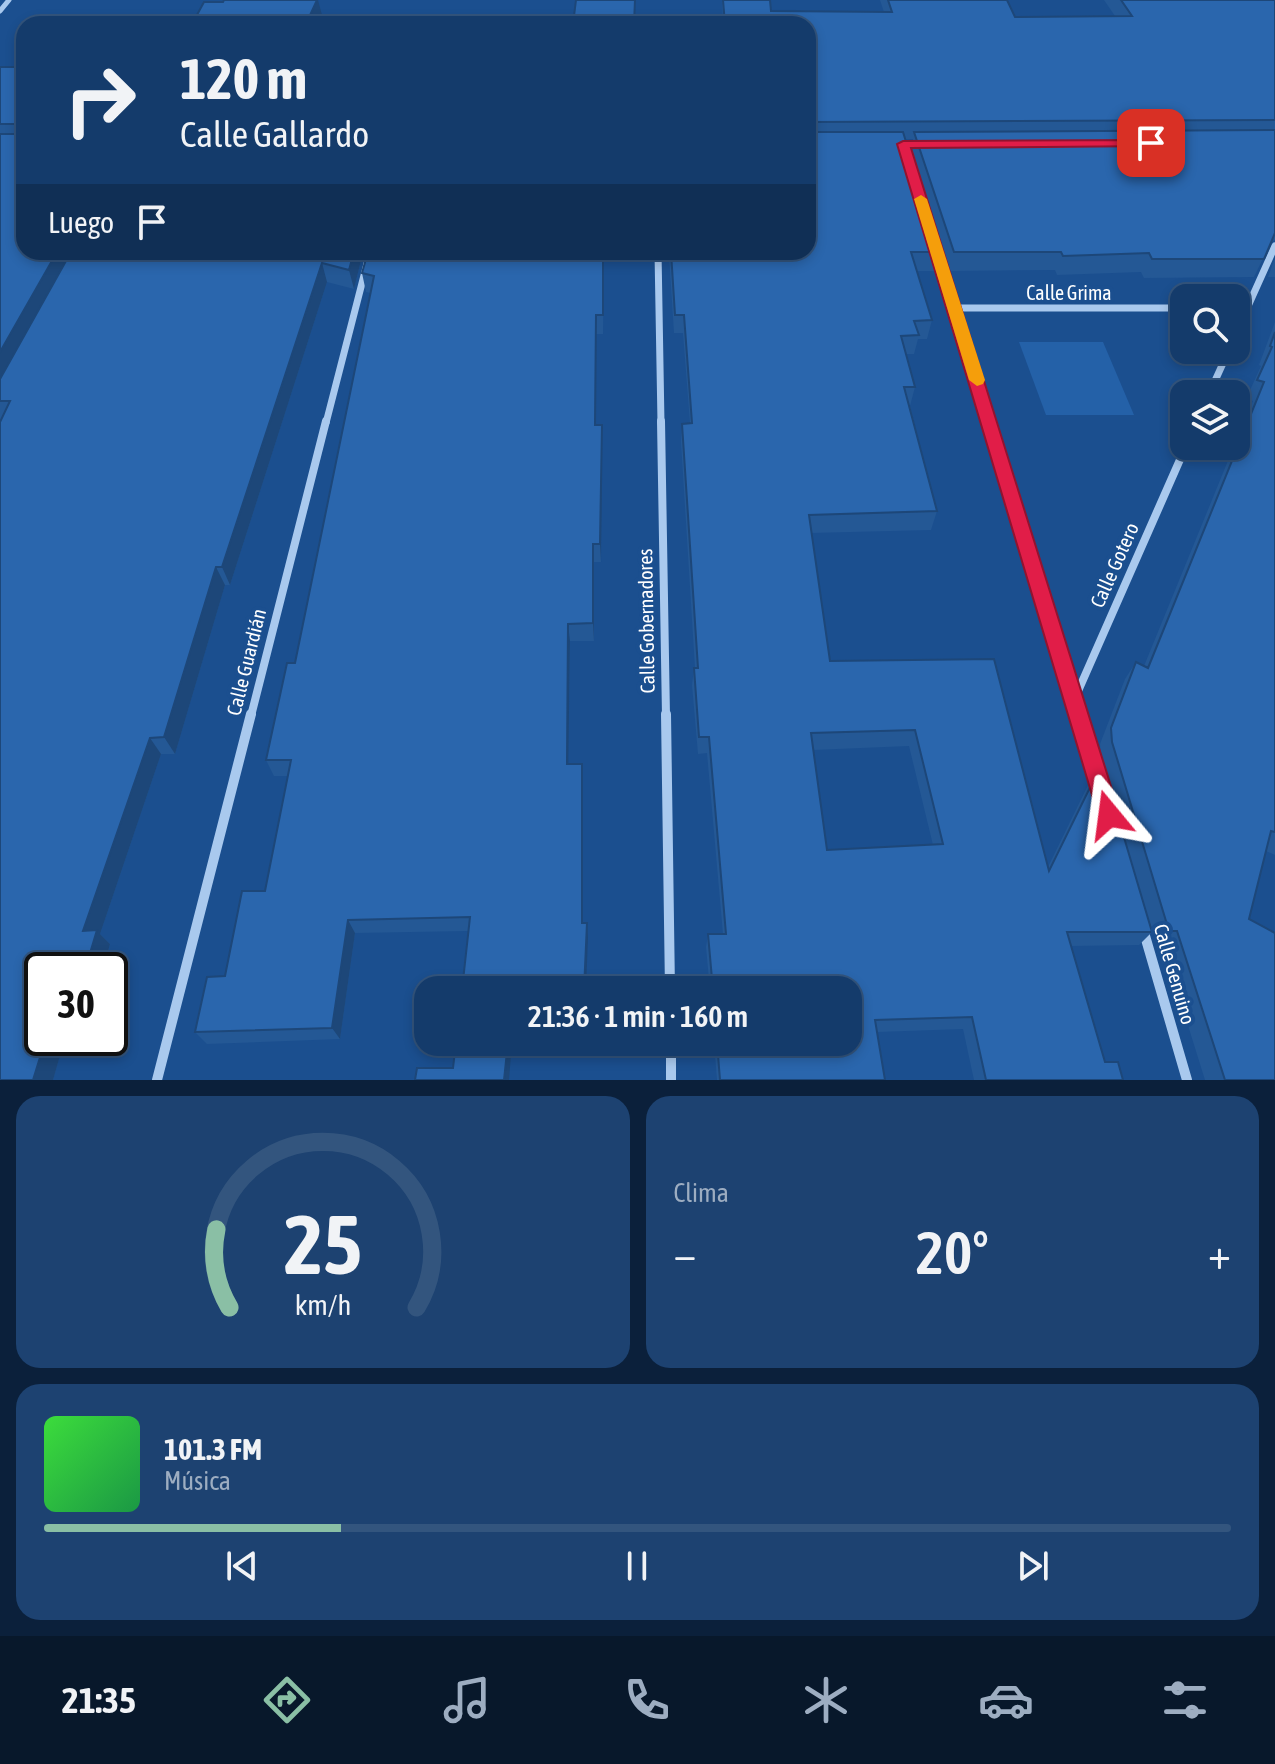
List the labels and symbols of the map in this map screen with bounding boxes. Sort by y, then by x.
pin [1117,109,1185,177]
street label: Calle Grima [1026,281,1112,304]
street label: Calle Gotero [1085,519,1143,611]
street label: Calle Gobernadores [633,548,659,694]
street label: Calle Guardián [222,606,270,718]
position arrow [1067,773,1151,857]
street label: Calle Genuino [1150,921,1200,1027]
speed limit sign: 30 [24,952,128,1056]

